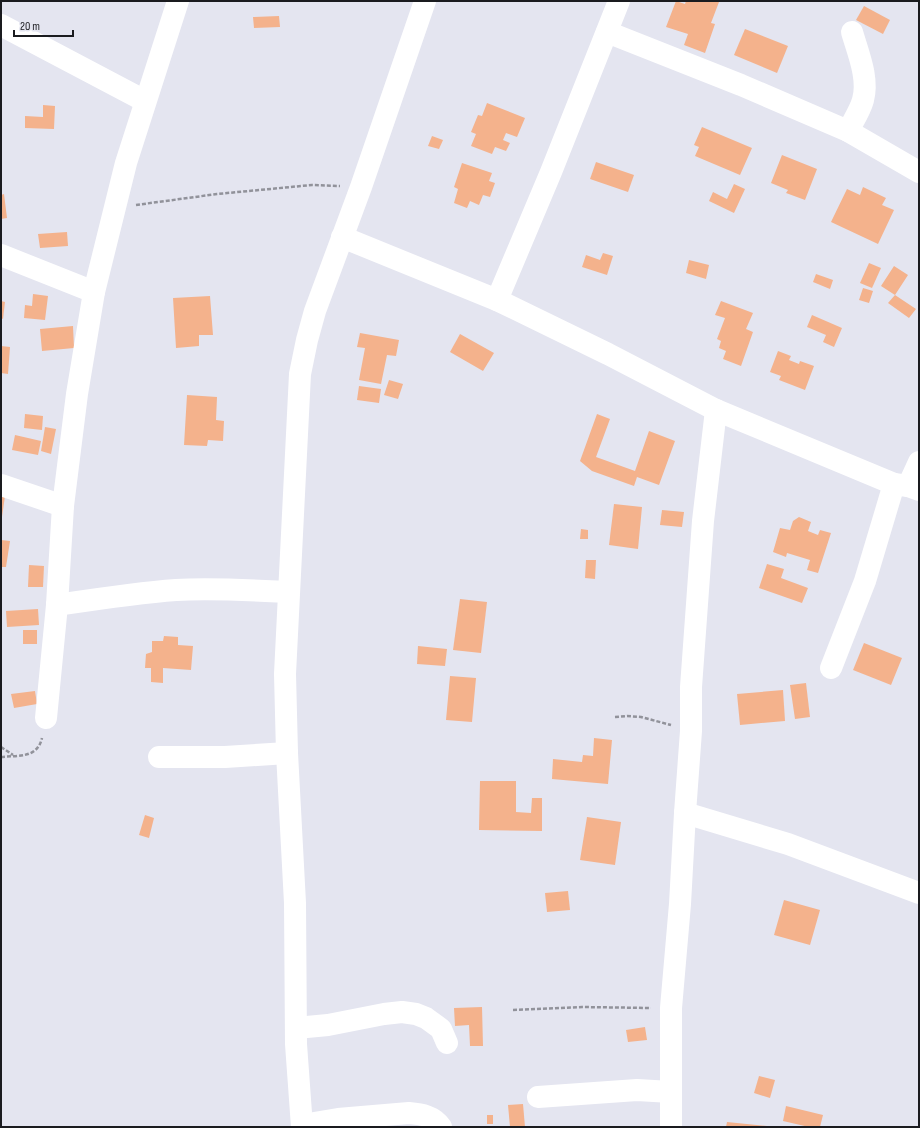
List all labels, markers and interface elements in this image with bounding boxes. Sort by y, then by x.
scale bar [14,12,73,38]
text: 20 m [20,19,40,34]

